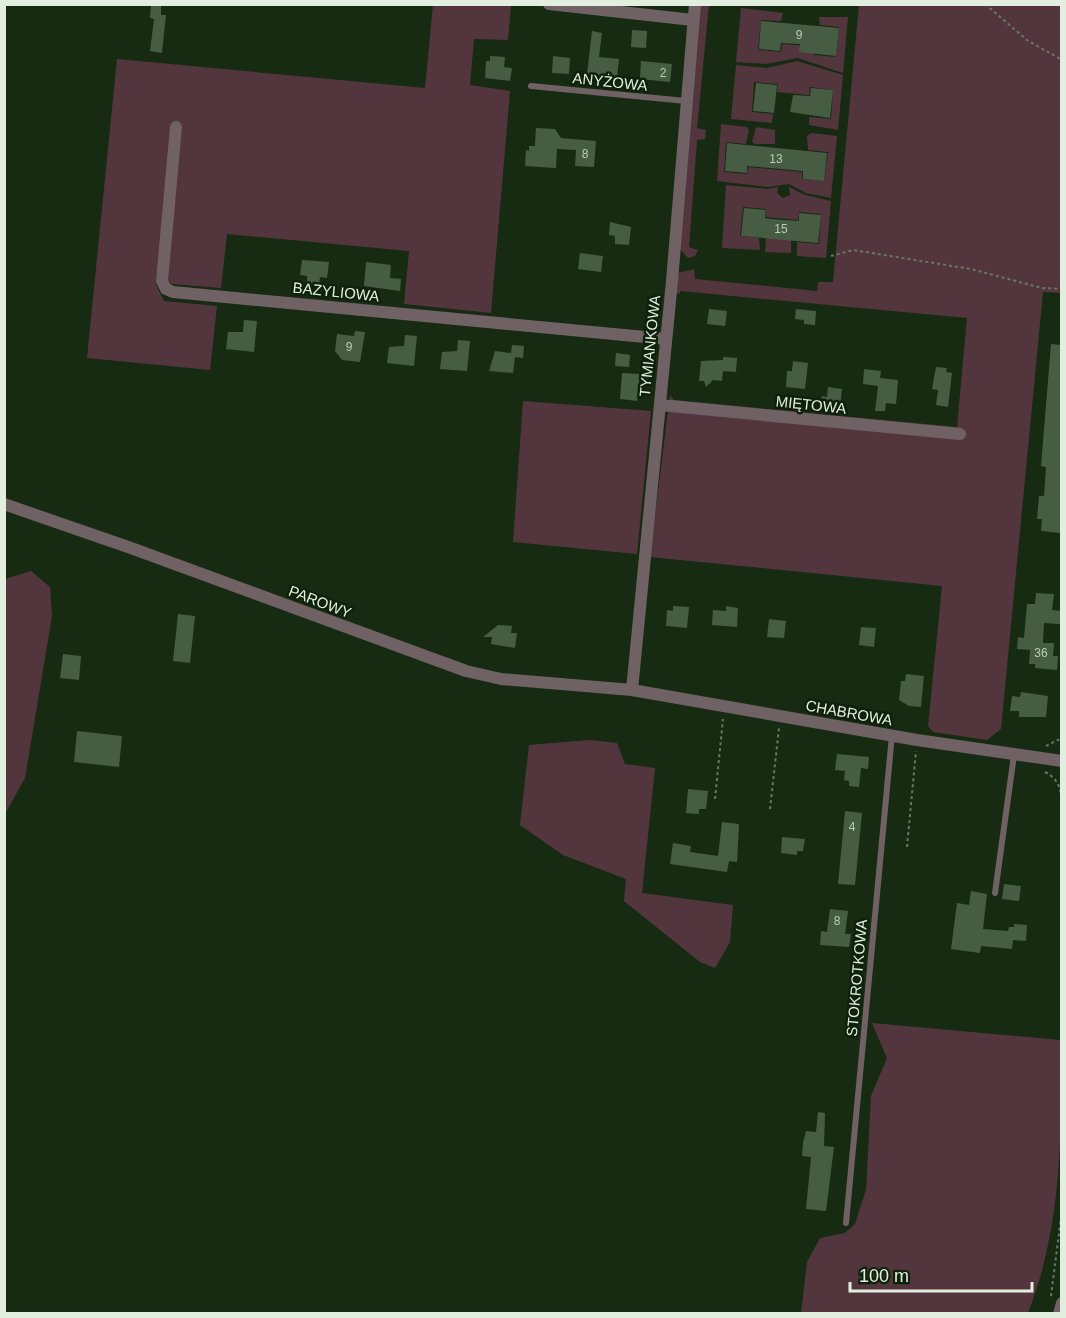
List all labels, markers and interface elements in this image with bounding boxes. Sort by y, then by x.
house number: 9 [796,28,803,42]
house number: 2 [660,66,667,80]
street label: ANYŻOWA [572,69,648,94]
house number: 8 [582,147,589,161]
house number: 13 [769,152,783,166]
house number: 15 [774,222,788,236]
street label: BAZYLIOWA [292,279,380,305]
street label: TYMIANKOWA [636,294,663,398]
house number: 9 [346,340,353,354]
street label: MIĘTOWA [775,392,847,417]
street label: PAROWY [287,582,354,621]
house number: 36 [1034,646,1048,660]
street label: CHABROWA [804,697,894,728]
house number: 4 [849,820,856,834]
house number: 8 [834,914,841,928]
street label: STOKROTKOWA [843,919,870,1037]
scale bar [850,1255,1032,1293]
text: 100 m [859,1266,909,1286]

